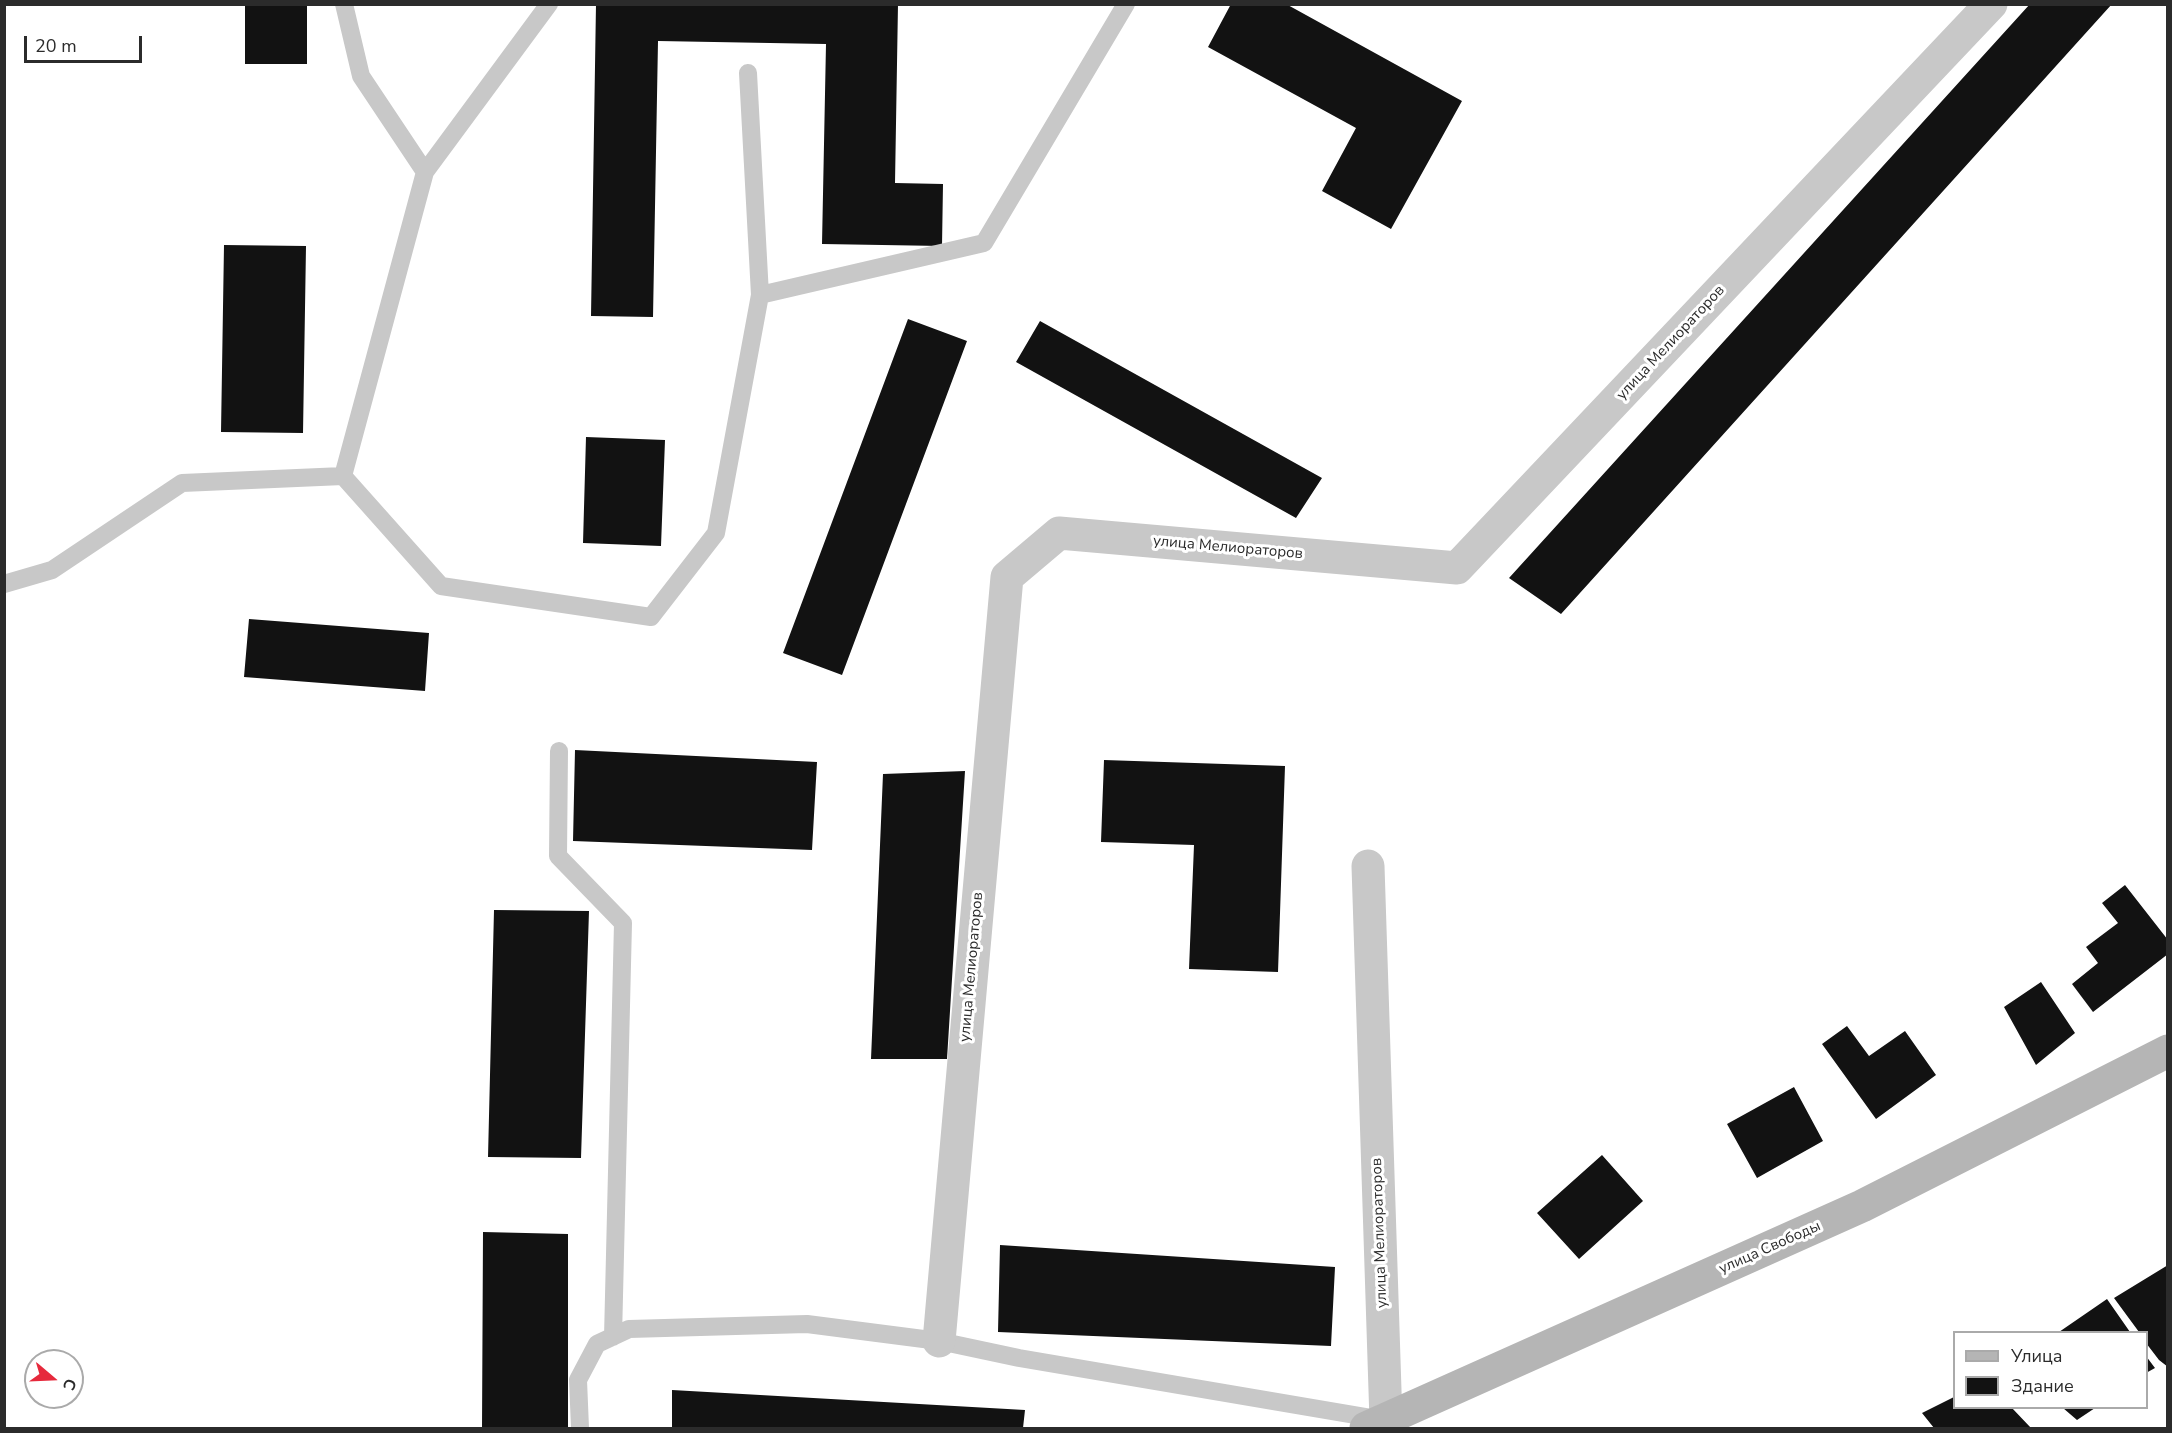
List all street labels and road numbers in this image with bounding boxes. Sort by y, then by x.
street label: улица Мелиораторов [1613,282,1729,404]
street label: улица Мелиораторов [1152,532,1304,564]
street label: улица Мелиораторов [956,891,988,1043]
street label: улица Мелиораторов [1368,1158,1392,1308]
street label: улица Свободы [1716,1218,1824,1278]

